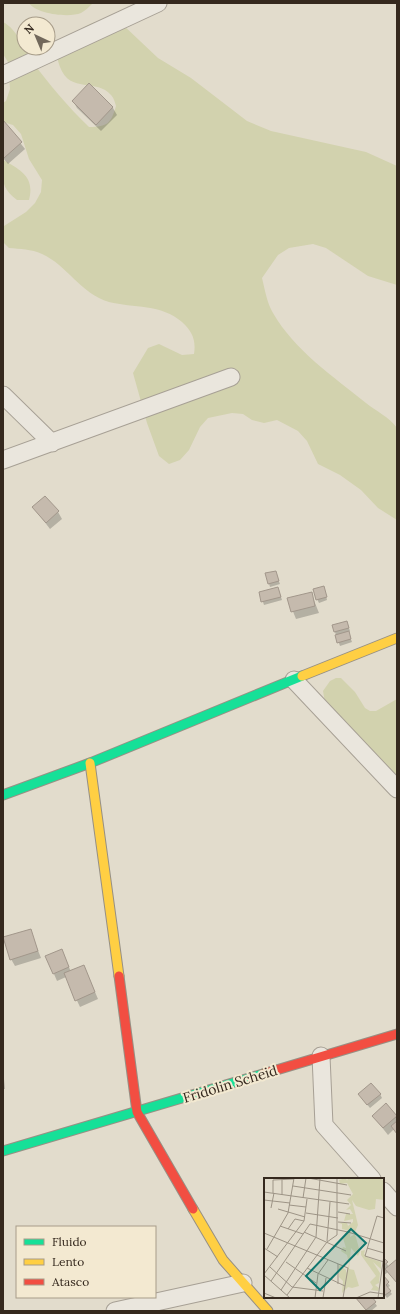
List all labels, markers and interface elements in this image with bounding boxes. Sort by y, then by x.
north arrow [16,16,56,56]
text: N [21,20,37,37]
street label: Fridolin Scheid [181,1061,279,1107]
inset map [264,1178,384,1298]
legend [16,1226,156,1298]
text: Fluido [52,1234,87,1249]
text: Lento [52,1254,84,1269]
text: Atasco [51,1274,89,1289]

